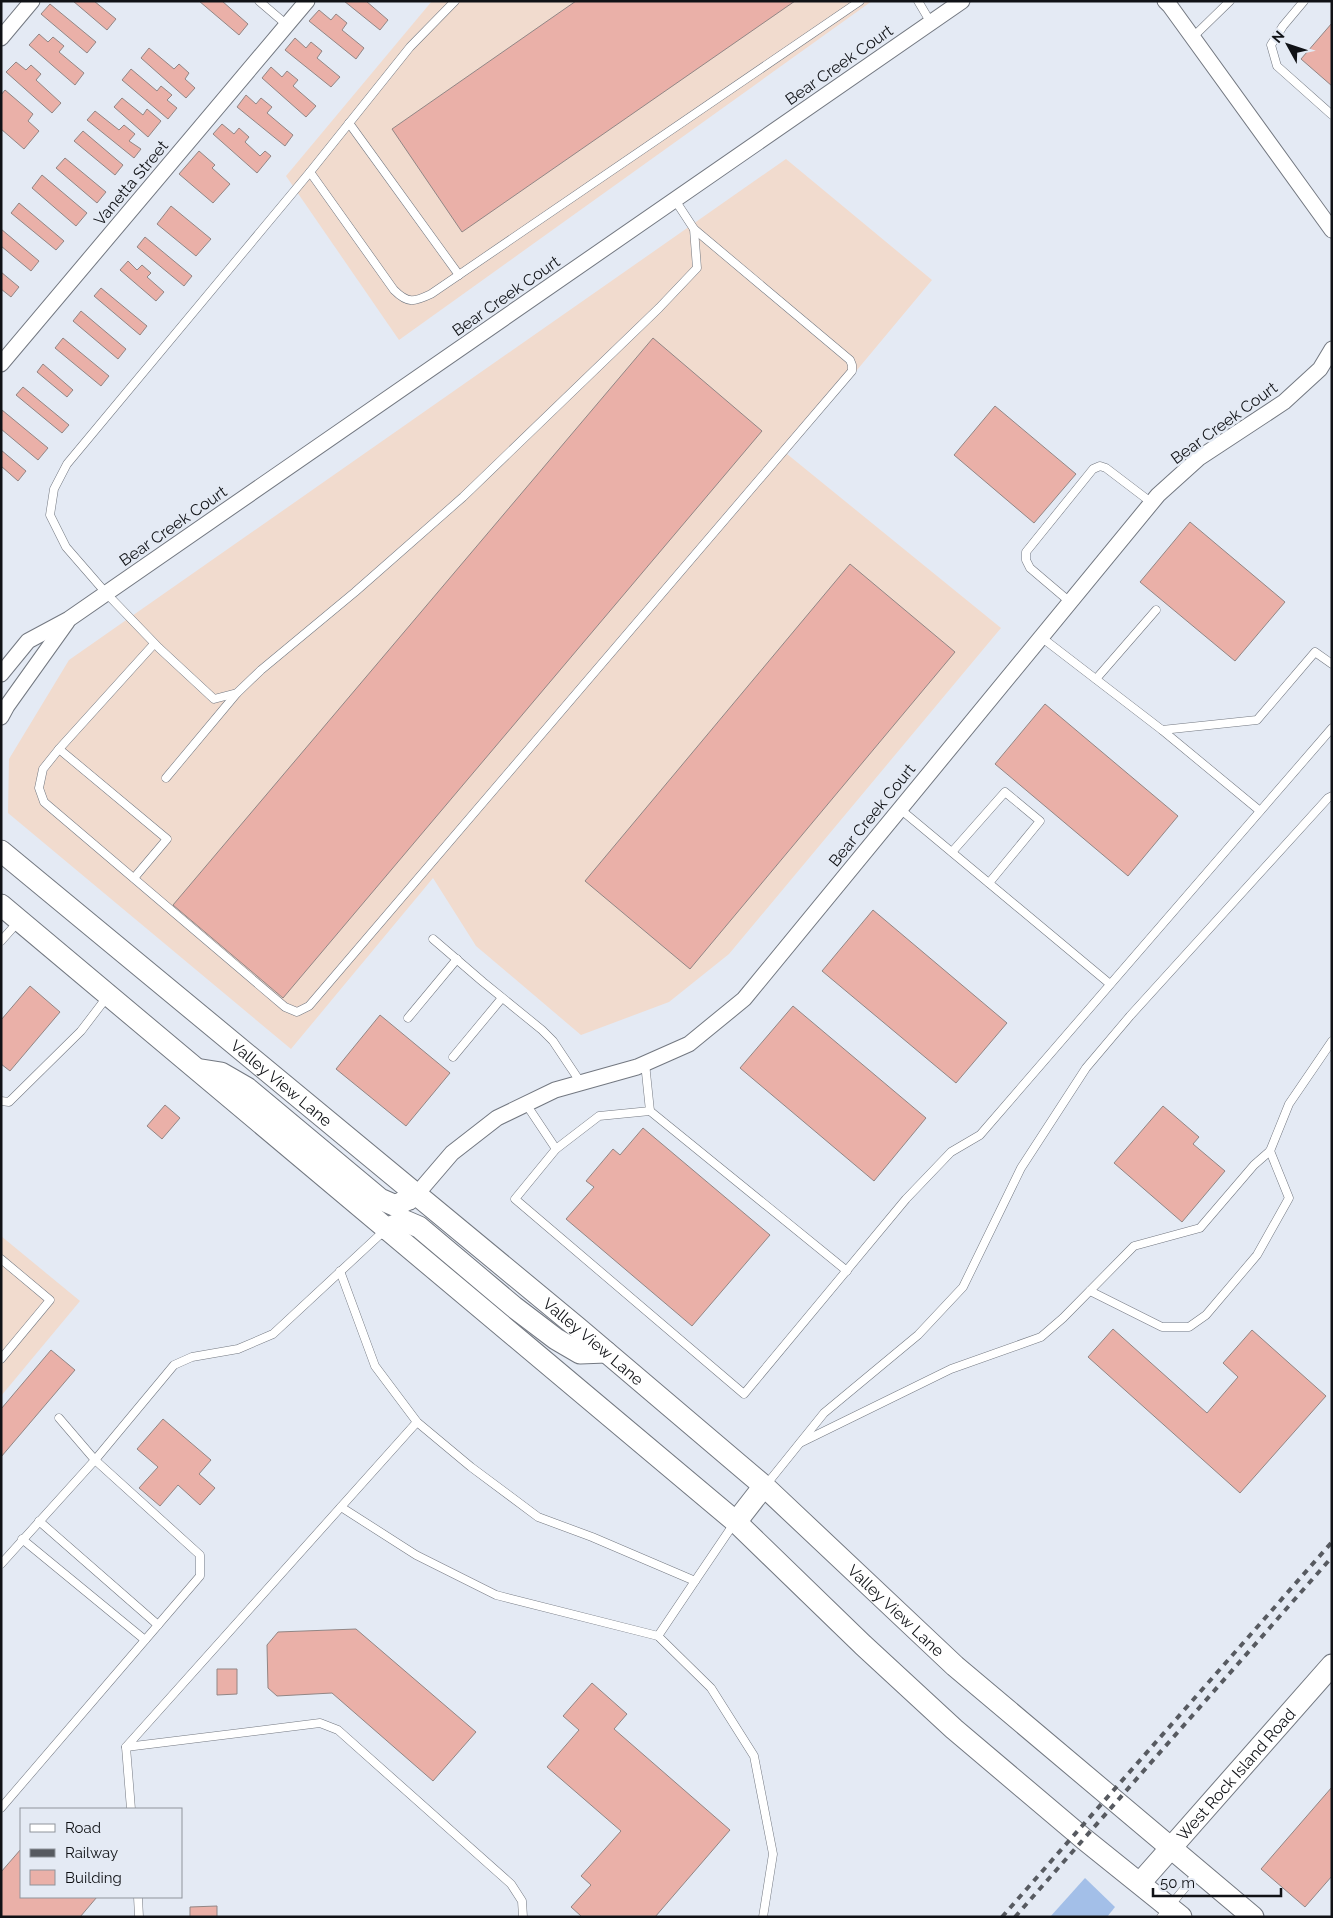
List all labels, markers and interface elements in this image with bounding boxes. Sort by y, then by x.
north arrow [1263,20,1313,70]
street label: Bear Creek Court [782,21,897,109]
text: N [1268,27,1288,46]
street label: Vanetta Street [90,136,173,229]
street label: Bear Creek Court [449,252,564,340]
street label: Bear Creek Court [1167,378,1281,468]
street label: Bear Creek Court [116,482,231,570]
street label: Bear Creek Court [825,759,920,870]
street label: Valley View Lane [227,1036,336,1130]
street label: Valley View Lane [539,1294,647,1389]
street label: Valley View Lane [844,1560,948,1660]
street label: West Rock Island Road [1173,1704,1299,1844]
legend [20,1808,182,1898]
text: Road [65,1819,101,1837]
text: Railway [65,1844,118,1862]
scale bar [1153,1866,1280,1898]
text: Building [65,1869,122,1887]
text: 50 m [1160,1874,1195,1892]

